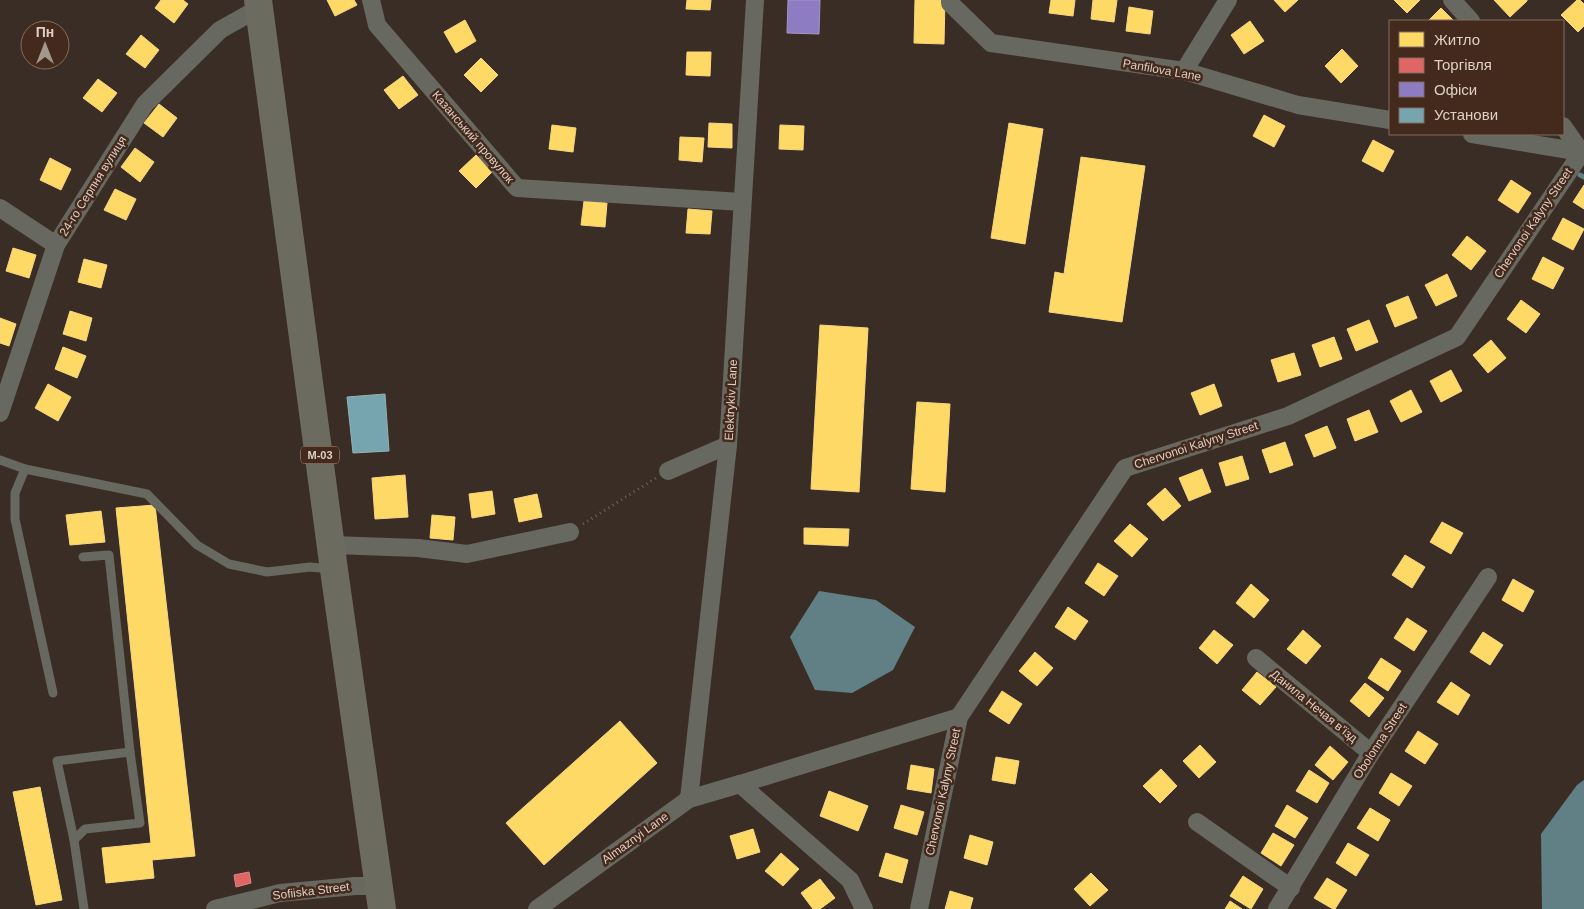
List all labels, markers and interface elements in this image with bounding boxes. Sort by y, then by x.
north arrow [20,20,70,70]
legend [1389,20,1564,135]
text: Пн [36,24,54,40]
text: Житло [1434,31,1480,48]
street label: Panfilova Lane [1122,56,1203,84]
text: Торгівля [1434,56,1492,73]
text: Офіси [1434,81,1477,98]
street label: Казанський провулок [429,88,517,186]
text: Установи [1434,106,1498,123]
street label: 24-го Серпня вулиця [56,133,130,239]
street label: Chervonoi Kalyny Street [1491,165,1575,281]
street label: Elektrykiv Lane [722,359,740,441]
street label: Chervonoi Kalyny Street [1132,418,1260,472]
road number: М-03 [301,446,339,464]
street label: Данила Нечая в’їзд [1268,667,1360,745]
street label: Obolonna Street [1350,700,1410,781]
street label: Chervonoi Kalyny Street [923,727,963,857]
street label: Almaznyi Lane [599,809,671,867]
street label: Sofiiska Street [272,879,351,903]

